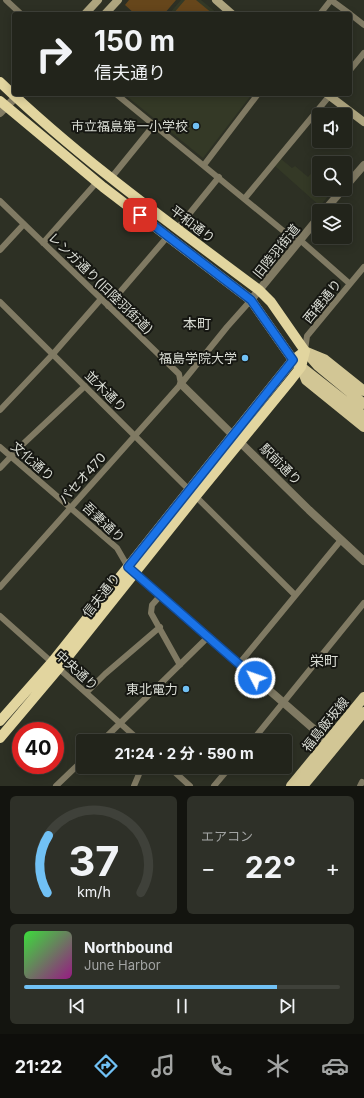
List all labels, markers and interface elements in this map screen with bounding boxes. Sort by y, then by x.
text: 150 m [94,24,175,58]
icon: right [28,28,80,80]
text: 信夫通り [94,62,166,83]
map controls [312,108,352,244]
button: sound [312,108,352,148]
place label: 市立福島第一小学校 [71,118,188,134]
marker: 市立福島第一小学校 [191,121,201,131]
button: search [312,156,352,196]
pin [123,198,157,232]
street label: 平和通り [167,202,219,246]
icon: arrive [129,204,151,226]
button: layers [312,204,352,244]
street label: 旧陸羽街道 [249,221,303,281]
street label: レンガ通り(旧陸羽街道) [45,229,157,337]
street label: 西裡通り [299,276,345,326]
district label: 本町 [183,315,211,332]
place label: 福島学院大学 [159,350,237,366]
marker: 福島学院大学 [240,353,250,363]
street label: 並木通り [82,367,130,415]
street label: 文化通り [8,438,58,484]
street label: 駅前通り [257,440,305,488]
street label: パセオ470 [55,449,109,507]
street label: 吾妻通り [80,498,128,546]
street label: 信夫通り [79,570,123,620]
street label: 中央通り [52,647,102,693]
district label: 栄町 [310,652,338,669]
position arrow [234,657,276,699]
place label: 東北電力 [126,681,178,697]
marker: 東北電力 [181,684,191,694]
street label: 福島飯坂線 [298,694,352,754]
speed limit sign: 40 [12,722,64,774]
text: 21:24 · 2 分 · 590 m [114,744,254,763]
text: エアコン [201,828,253,844]
text: 37 [68,836,119,886]
text: 22° [245,849,296,885]
text: − [201,855,216,881]
text: + [325,855,340,881]
text: km/h [77,883,110,900]
text: Northbound [84,938,173,957]
text: June Harbor [84,957,161,973]
icon: previous [66,995,88,1017]
icon: pause [171,995,193,1017]
icon: next [276,995,298,1017]
icon: directions [92,1052,120,1080]
icon: music [149,1052,177,1080]
icon: phone [207,1052,235,1080]
icon: climate [264,1052,292,1080]
icon: car [321,1052,349,1080]
text: 21:22 [15,1056,62,1077]

